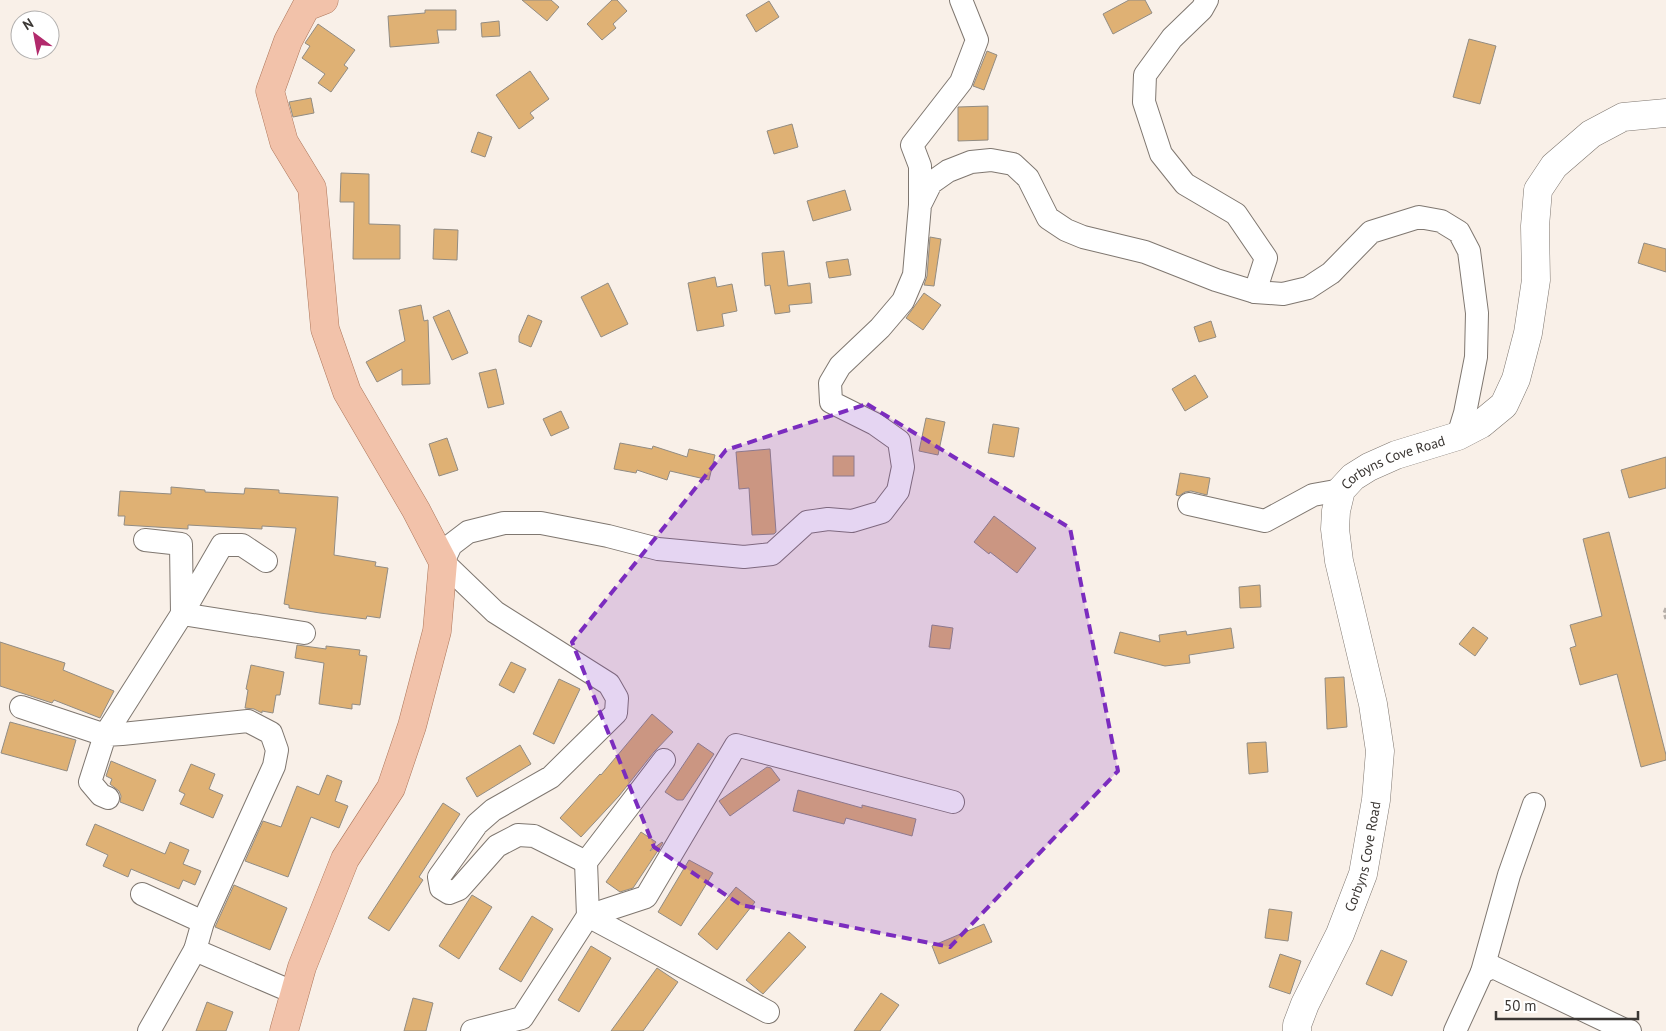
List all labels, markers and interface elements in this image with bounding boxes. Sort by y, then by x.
north arrow [10,10,60,60]
text: N [19,14,37,34]
street label: Corbyns Cove Road [1337,432,1447,493]
street label: Corbyns Cove Road [1340,800,1385,914]
scale bar [1496,988,1638,1020]
text: 50 m [1504,996,1537,1015]

